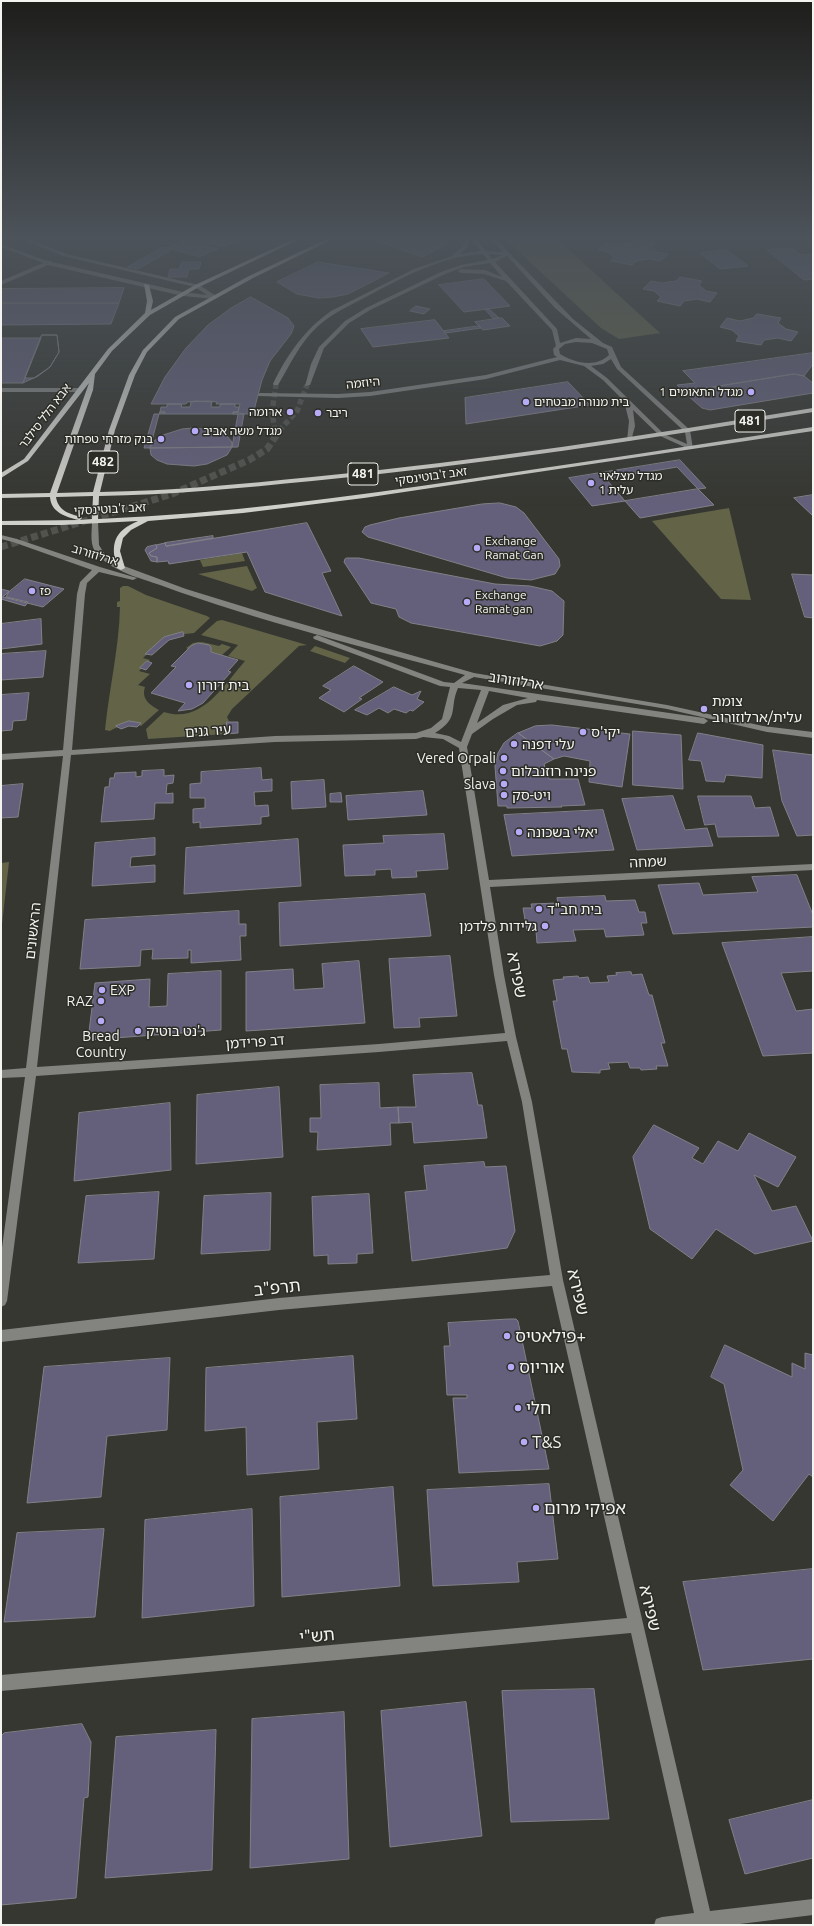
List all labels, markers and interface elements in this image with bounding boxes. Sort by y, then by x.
street label: היוזמה [345,374,381,392]
street label: אבא הלל סילבר [16,381,74,451]
place label: מגדל התאומים 1 [659,385,743,399]
marker: מגדל התאומים 1 [746,387,756,397]
place label: בית מנורה מבטחים [534,395,629,409]
marker: בית מנורה מבטחים [521,397,531,407]
place label: ארומה [249,405,282,419]
place label: ריבר [326,406,348,420]
marker: ארומה [285,407,295,417]
marker: ריבר [313,408,323,418]
road number: 481 [735,410,765,432]
place label: מגדל משה אביב [203,424,282,438]
marker: מגדל משה אביב [190,426,200,436]
place label: בנק מזרחי טפחות [65,432,153,446]
marker: בנק מזרחי טפחות [156,434,166,444]
road number: 482 [88,451,118,473]
road number: 481 [348,463,378,485]
street label: זאב ז'בוטינסקי [394,464,468,488]
place label: מגדל מצלאוי עלית 1 [599,469,663,497]
marker: מגדל מצלאוי עלית 1 [586,478,596,488]
street label: זאב ז'בוטינסקי [73,500,147,518]
place label: Exchange Ramat Gan [485,534,544,562]
street label: ארלוזורוב [70,541,120,569]
marker: Exchange Ramat Gan [472,543,482,553]
place label: פז [40,584,51,598]
marker: פז [27,586,37,596]
place label: Exchange Ramat gan [475,588,533,616]
marker: Exchange Ramat gan [462,597,472,607]
street label: ארלוזורוב [487,668,545,694]
place label: בית דורון [197,677,249,693]
marker: בית דורון [184,680,194,690]
place label: צומת עלית/ארלוזורוב [712,693,802,726]
marker: צומת עלית/ארלוזורוב [699,704,709,714]
street label: עיר גנים [184,721,232,741]
place label: יקי'ס [591,724,620,740]
marker: יקי'ס [578,727,588,737]
place label: עלי דפנה [522,736,575,752]
marker: עלי דפנה [509,739,519,749]
place label: Vered Orpali [417,750,496,766]
marker: Vered Orpali [499,753,509,763]
place label: פנינה רוזנבלום [511,763,596,779]
marker: פנינה רוזנבלום [498,766,508,776]
place label: Slava [464,776,496,792]
marker: Slava [499,779,509,789]
place label: ויט-סק [512,787,551,803]
marker: ויט-סק [499,790,509,800]
place label: יאלי בשכונה [527,824,598,840]
marker: יאלי בשכונה [514,827,524,837]
street label: שמחה [629,853,667,871]
place label: בית חב"ד [547,901,602,917]
street label: הראשונים [22,902,44,960]
marker: בית חב"ד [534,904,544,914]
place label: גלידות פלדמן [459,918,537,934]
marker: גלידות פלדמן [540,921,550,931]
street label: שפירא [503,950,531,1000]
place label: EXP [110,982,135,998]
marker: EXP [97,985,107,995]
place label: RAZ [67,993,93,1009]
marker: RAZ [96,996,106,1006]
marker: Bread Country [96,1016,106,1026]
place label: ג'נט בוטיק [146,1023,206,1039]
marker: ג'נט בוטיק [133,1026,143,1036]
place label: Bread Country [76,1028,126,1060]
street label: דב פרידמן [225,1032,285,1052]
street label: שפירא [563,1267,593,1317]
street label: תרפ"ב [253,1275,301,1301]
place label: פילאטיס+ [515,1326,586,1346]
marker: פילאטיס+ [502,1331,512,1341]
place label: אוריוס [519,1357,564,1377]
marker: אוריוס [506,1362,516,1372]
place label: חלי [526,1398,551,1418]
marker: חלי [513,1403,523,1413]
place label: T&S [532,1432,561,1452]
marker: T&S [519,1437,529,1447]
place label: אפיקי מרום [544,1498,626,1518]
marker: אפיקי מרום [531,1503,541,1513]
street label: שפירא [635,1583,665,1633]
street label: תש"י [298,1624,336,1648]

